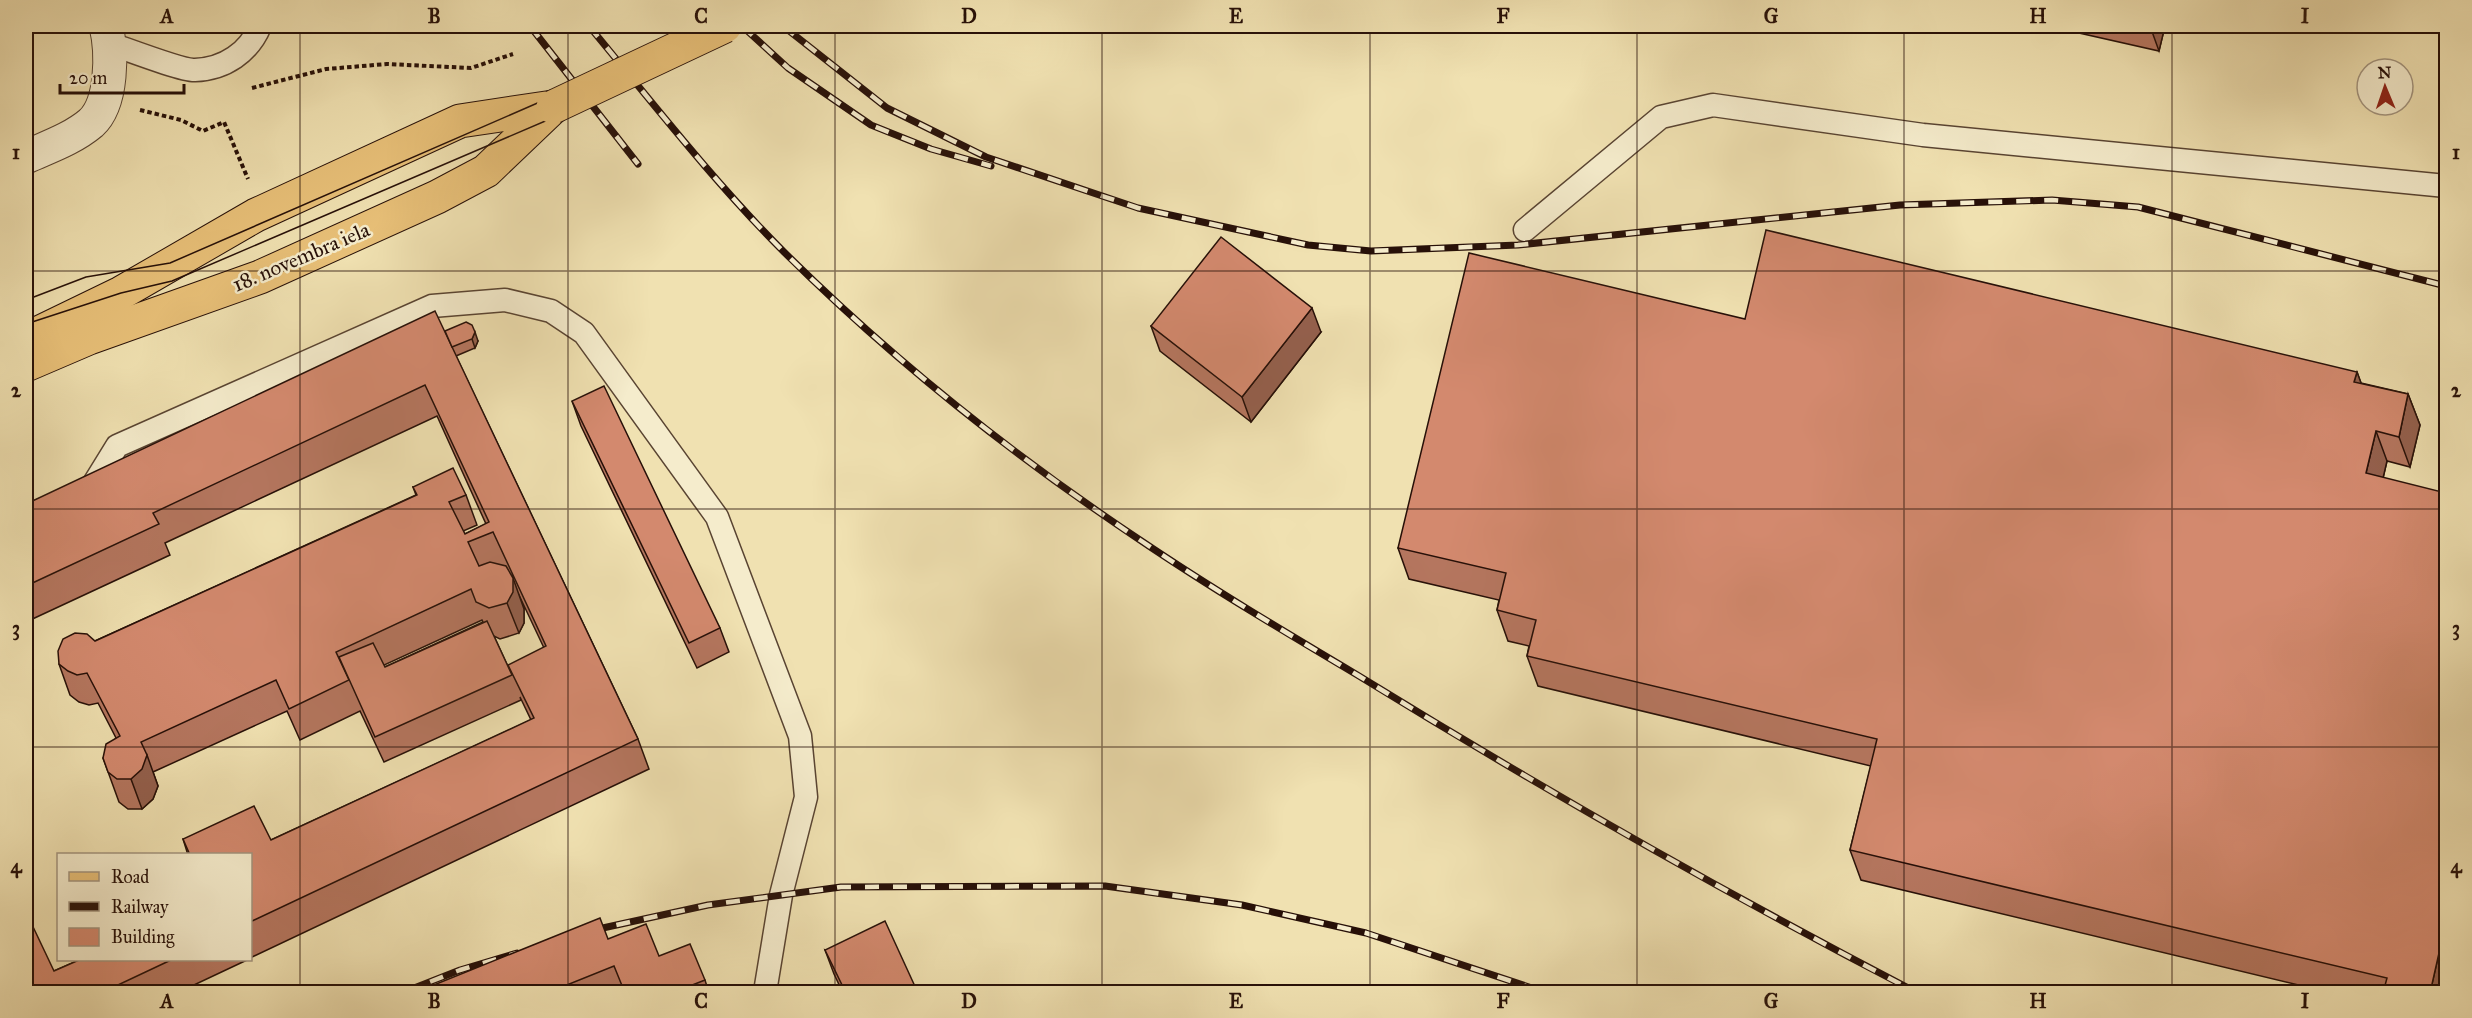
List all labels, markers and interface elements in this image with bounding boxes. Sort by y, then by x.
text: A [158,4,174,28]
text: B [427,4,441,28]
text: C [694,4,708,28]
text: D [961,4,977,28]
text: E [1229,4,1244,28]
text: F [1496,4,1510,28]
text: G [1764,4,1779,28]
text: H [2029,4,2047,28]
text: I [2301,4,2310,28]
scale bar [60,57,184,95]
north arrow [2355,57,2415,117]
text: N [2377,63,2392,82]
text: 20 m [69,67,107,89]
text: 1 [12,140,20,164]
text: 1 [2452,140,2460,164]
street label: 18. novembra iela [228,216,374,298]
text: 2 [11,378,22,402]
text: 2 [2451,378,2462,402]
text: 3 [12,616,20,641]
text: 3 [2452,616,2460,641]
legend [57,853,252,961]
text: 4 [10,854,22,879]
text: 4 [2450,854,2462,879]
text: Road [111,866,149,888]
text: Railway [111,896,169,918]
text: Building [111,926,175,949]
text: A [158,989,174,1013]
text: B [427,989,441,1013]
text: C [694,989,708,1013]
text: D [961,989,977,1013]
text: E [1229,989,1244,1013]
text: F [1496,989,1510,1013]
text: G [1764,989,1779,1013]
text: H [2029,989,2047,1013]
text: I [2301,989,2310,1013]

